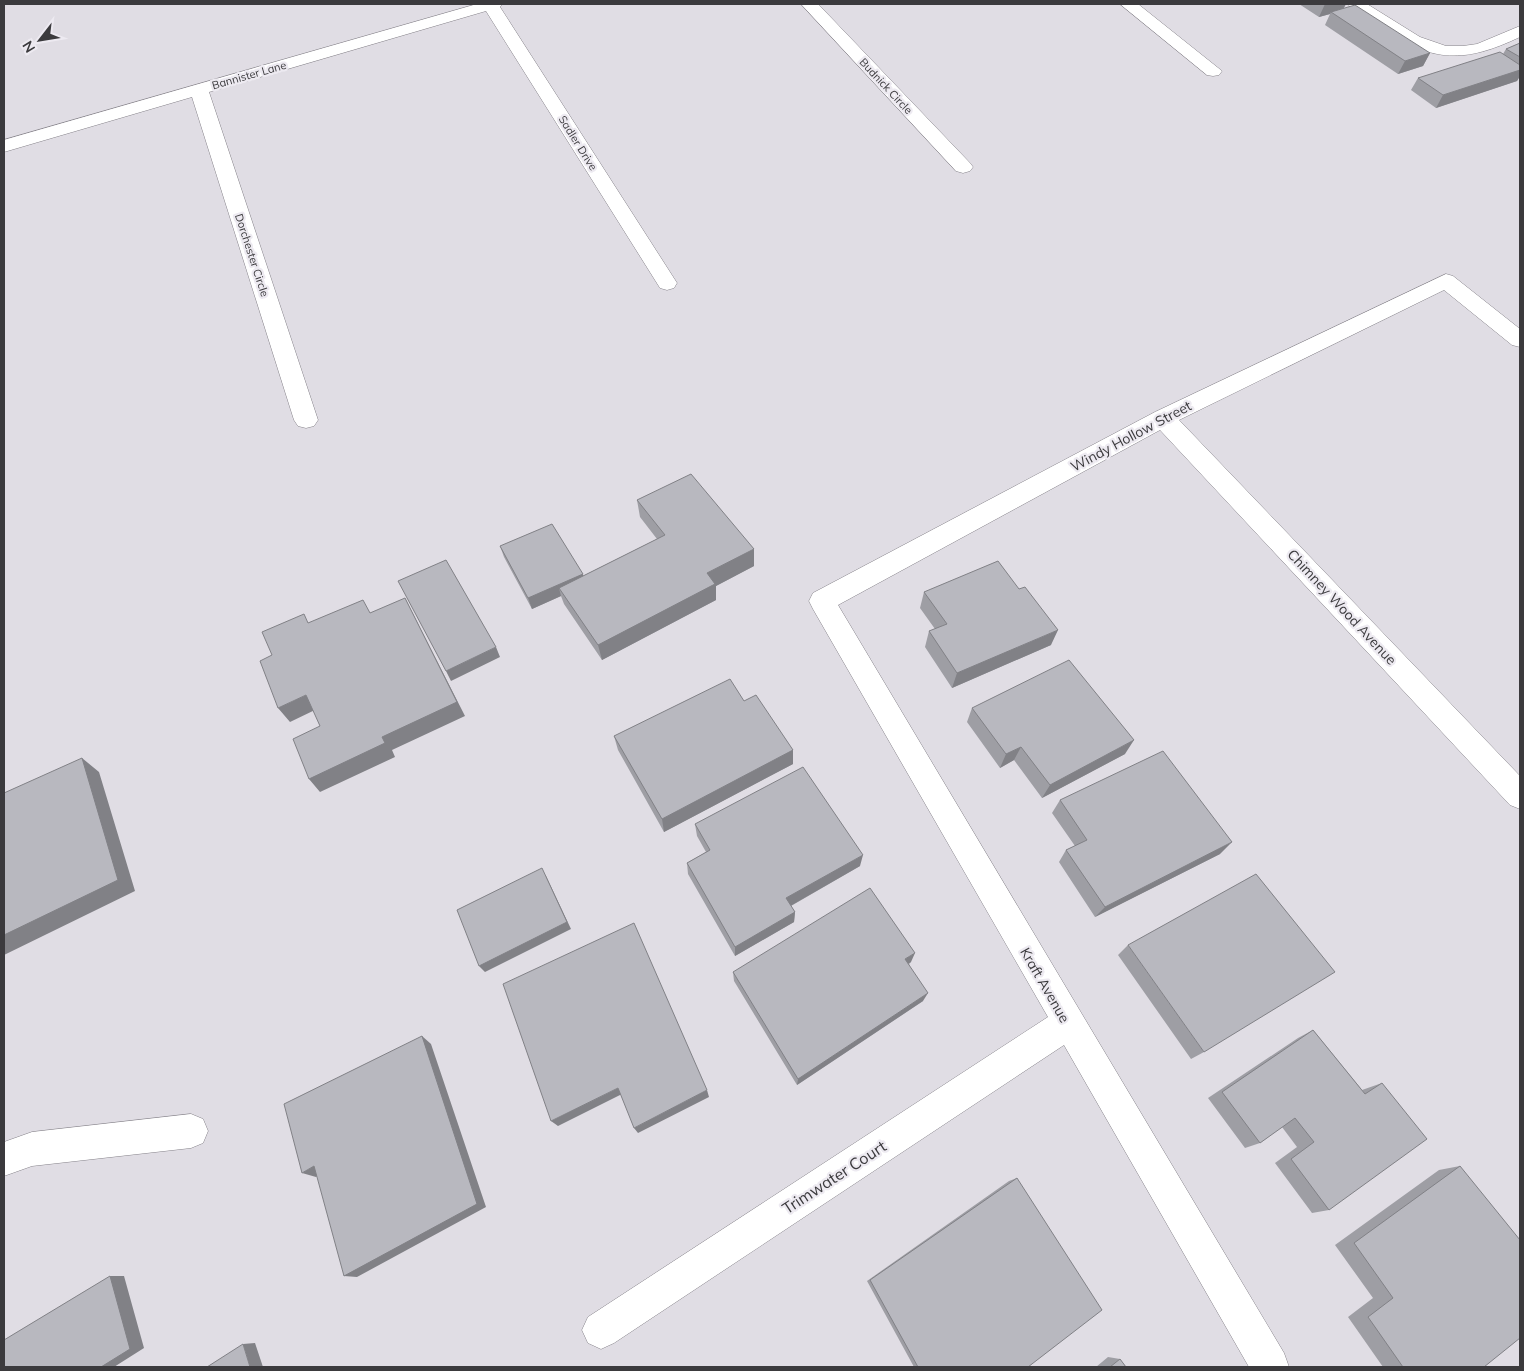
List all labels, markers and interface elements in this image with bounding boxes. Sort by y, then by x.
north arrow [15,15,65,65]
text: N [18,38,39,56]
street label: Budnick Circle [856,55,916,117]
street label: Bannister Lane [210,58,288,92]
street label: Sadler Drive [556,113,600,173]
street label: Dorchester Circle [232,212,272,298]
street label: Windy Hollow Street [1067,396,1195,475]
street label: Chimney Wood Avenue [1284,545,1400,669]
street label: Kraft Avenue [1016,944,1074,1026]
street label: Trimwater Court [778,1136,890,1218]

